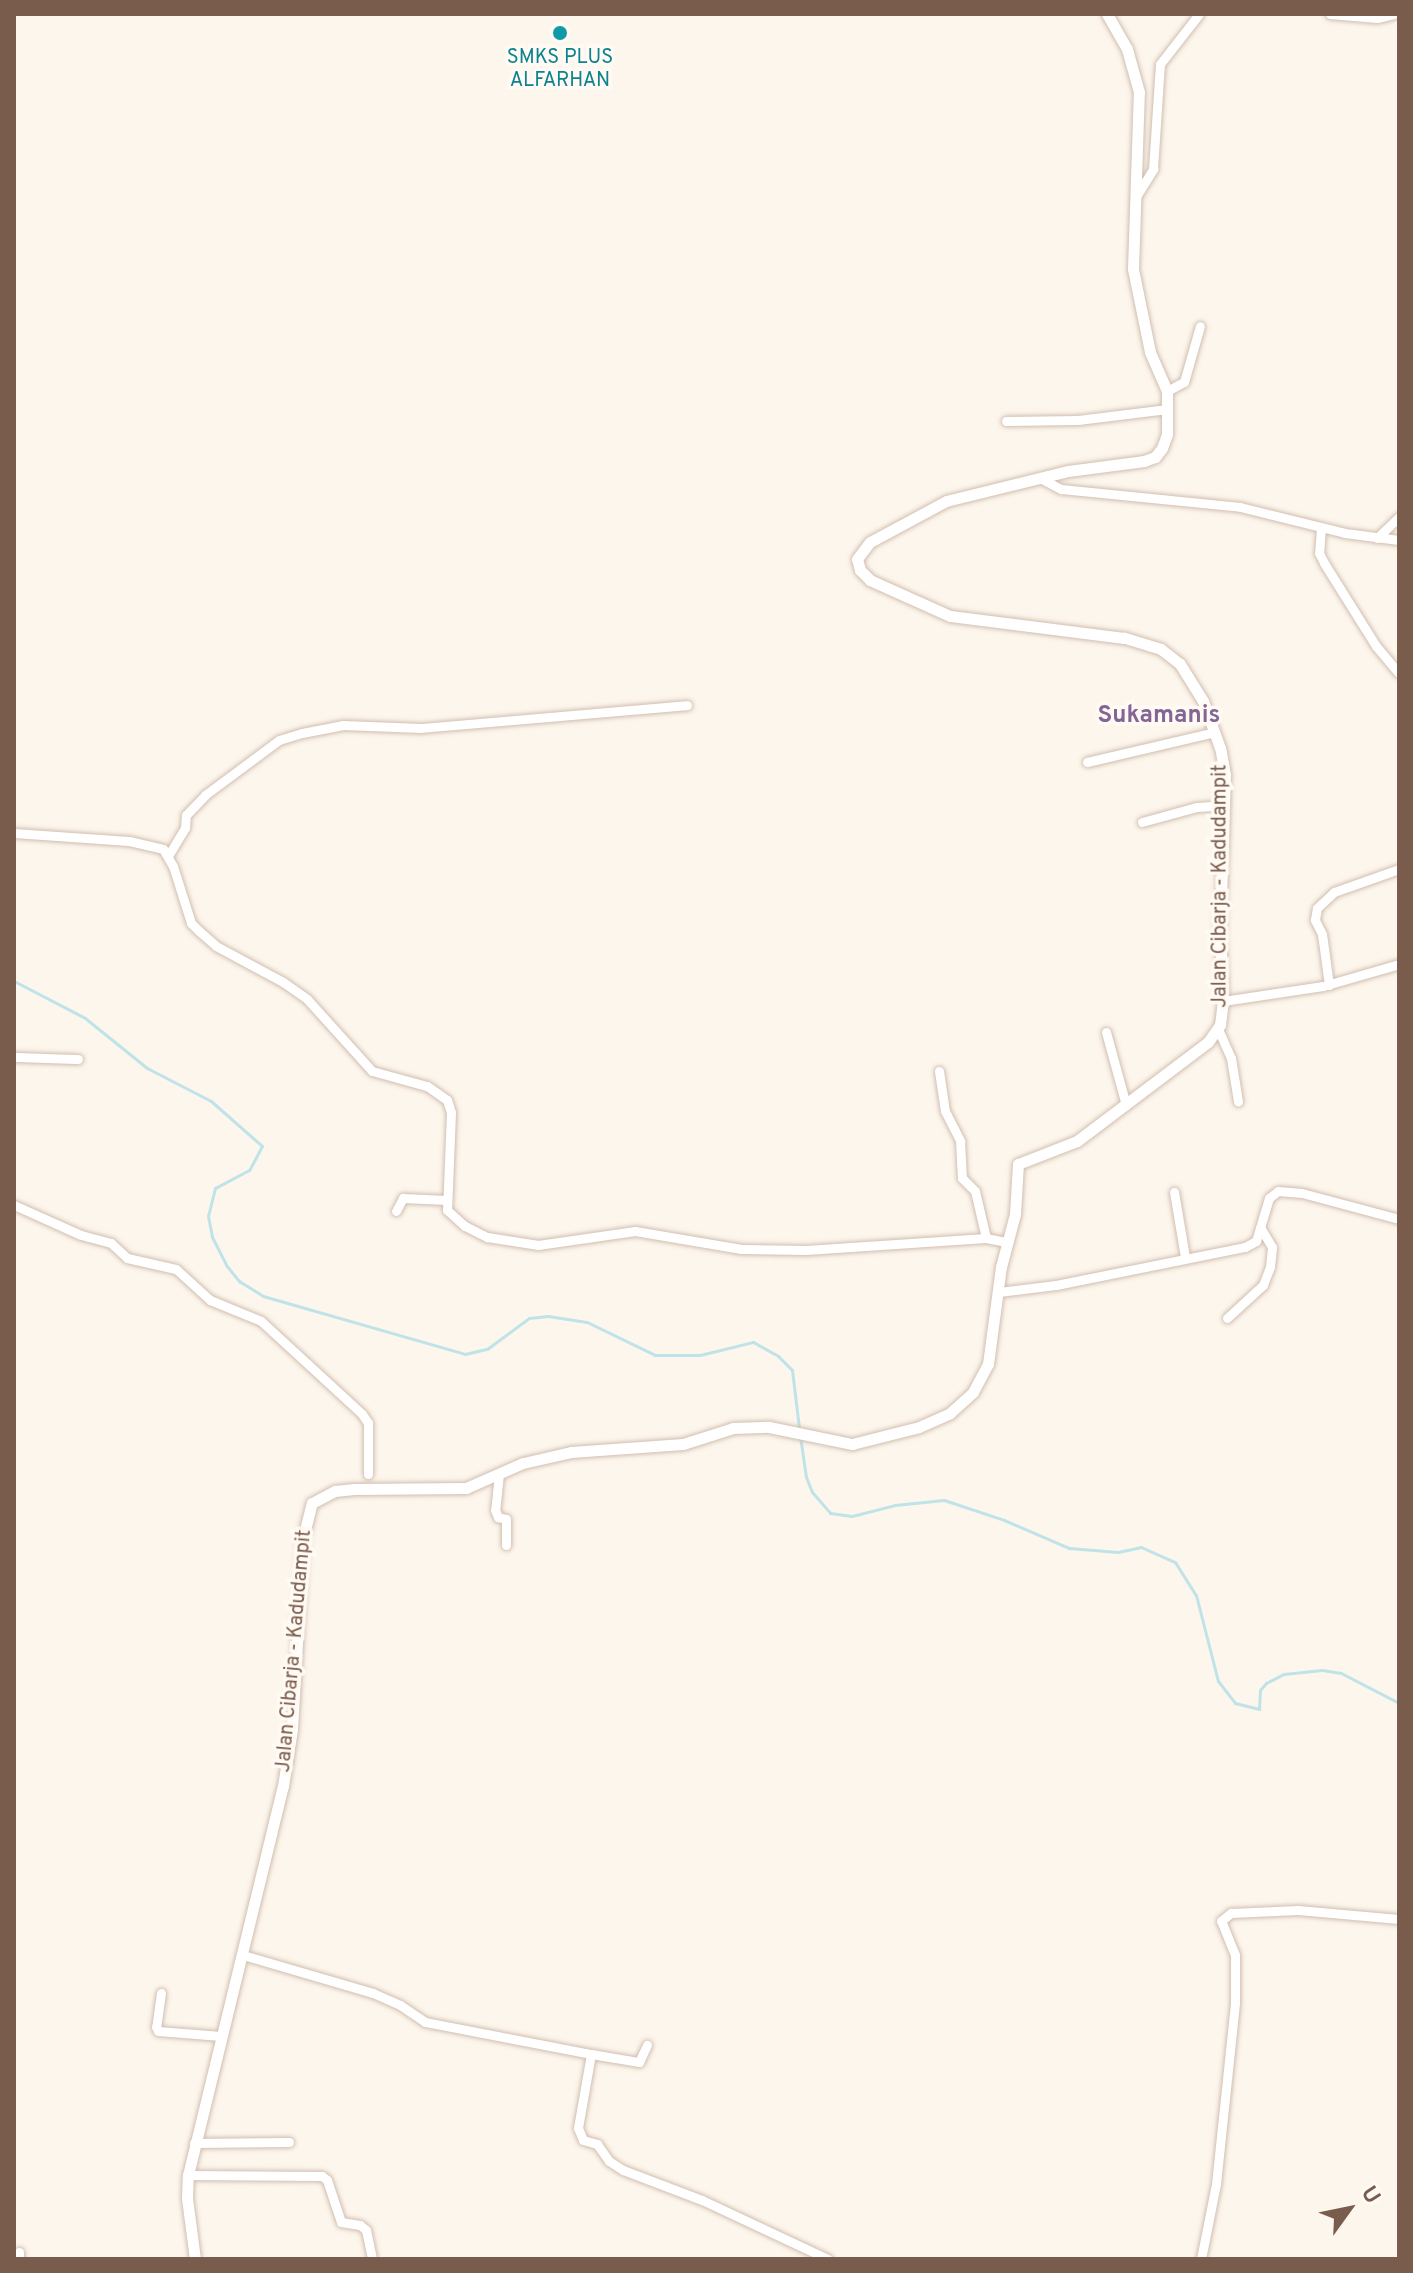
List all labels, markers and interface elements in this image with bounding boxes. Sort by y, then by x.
marker: SMKS PLUS ALFARHAN [551,24,569,42]
place label: SMKS PLUS ALFARHAN [507,46,613,93]
district label: Sukamanis [1098,703,1220,731]
street label: Jalan Cibarja - Kadudampit [1209,764,1233,1008]
street label: Jalan Cibarja - Kadudampit [272,1529,318,1773]
north arrow [1309,2169,1389,2249]
text: U [1354,2182,1385,2210]

